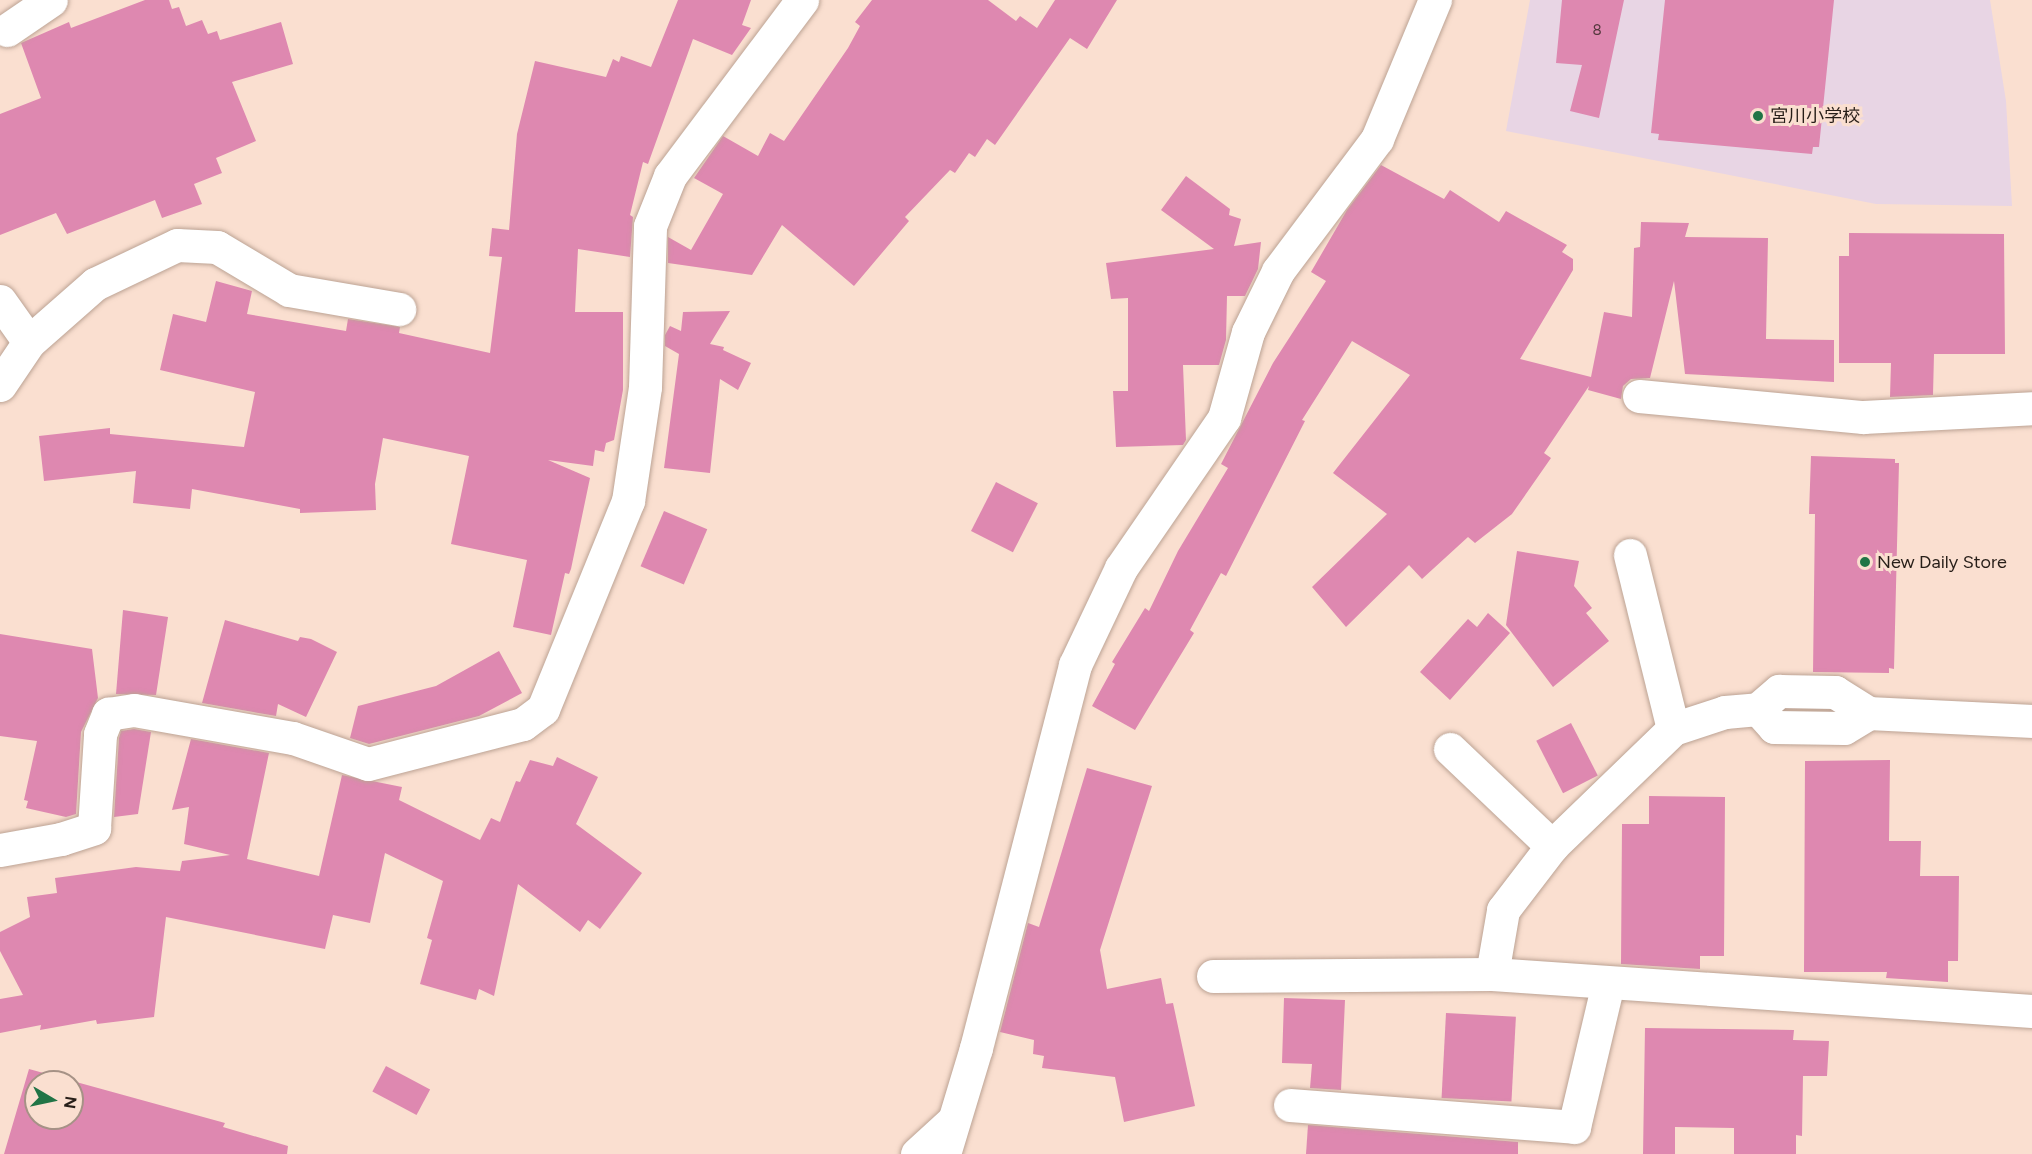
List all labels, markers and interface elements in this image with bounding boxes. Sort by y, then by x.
house number: 8 [1592,22,1602,40]
place label: 宮川小学校 [1770,105,1860,127]
marker: 宮川小学校 [1751,109,1765,123]
place label: New Daily Store [1877,551,2007,573]
marker: New Daily Store [1858,555,1872,569]
north arrow [24,1070,84,1130]
text: N [60,1095,81,1110]

